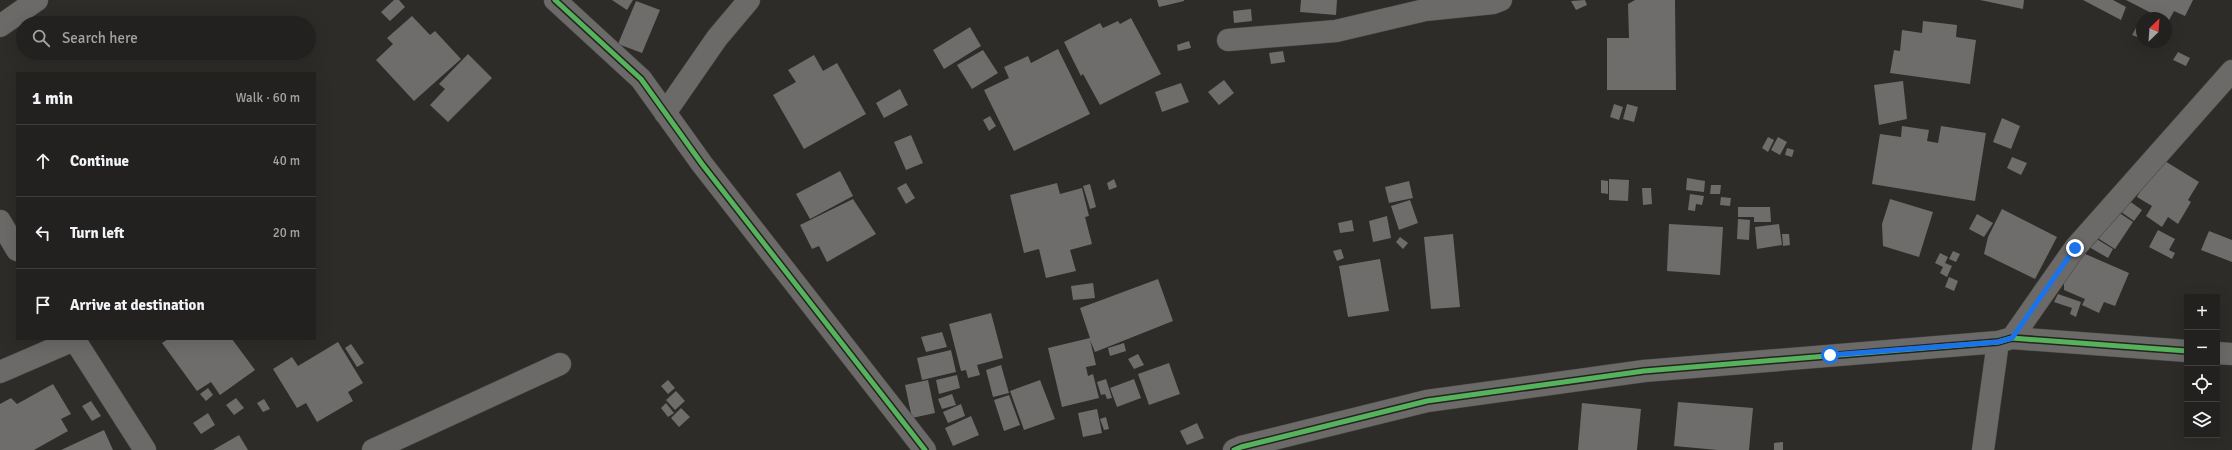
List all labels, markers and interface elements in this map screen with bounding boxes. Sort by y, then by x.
north arrow [2136,12,2172,48]
search box [16,16,316,60]
icon: search [30,27,52,49]
text: Search here [62,29,138,47]
text: 1 min [32,88,73,109]
text: Walk · 60 m [236,90,300,106]
icon: ahead [32,150,54,172]
text: Continue [70,152,129,170]
text: 40 m [273,153,300,169]
icon: left [32,222,54,244]
text: Turn left [70,224,124,242]
text: 20 m [273,225,300,241]
route end [2066,239,2084,257]
icon: arrive [32,294,54,316]
map controls [2184,294,2220,438]
button: + [2184,294,2220,330]
text: Arrive at destination [70,296,205,314]
button: − [2184,330,2220,366]
route start [1821,346,1839,364]
button: locate [2184,366,2220,402]
button: layers [2184,402,2220,438]

